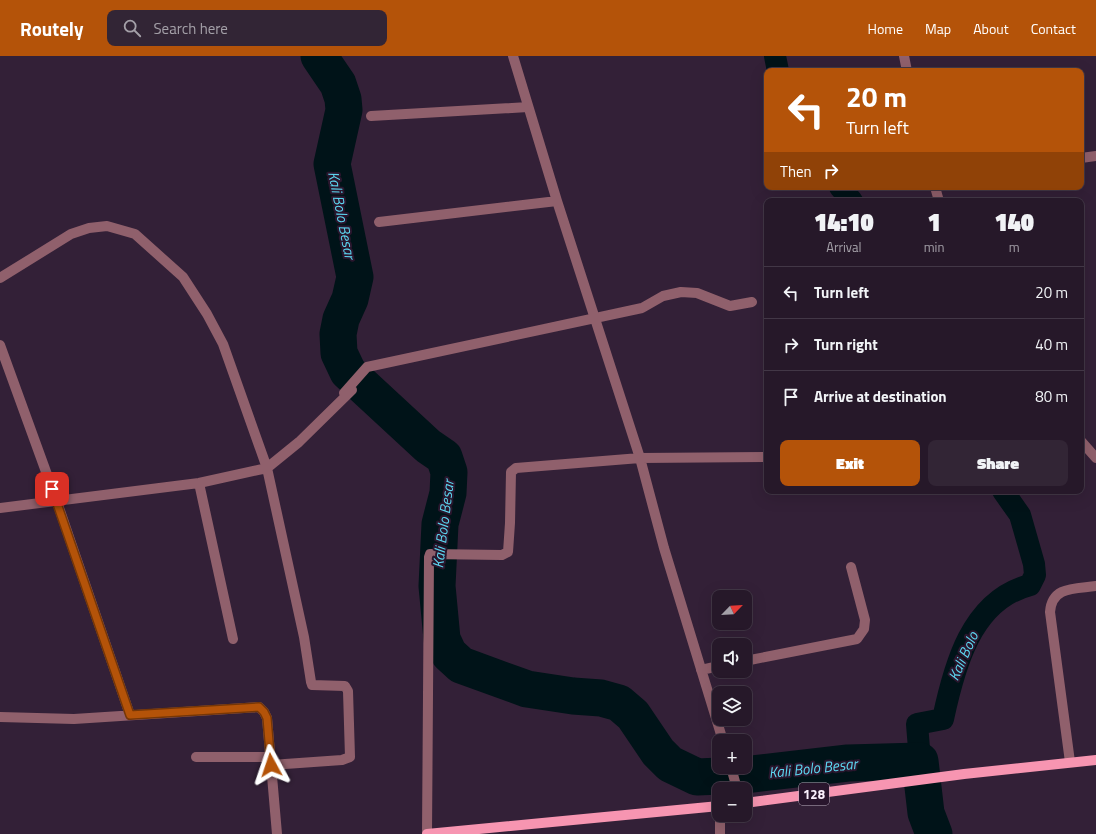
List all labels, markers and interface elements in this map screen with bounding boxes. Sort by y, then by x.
search box [107,10,387,46]
text: Routely [20,14,83,43]
icon: search [121,17,143,39]
text: Search here [153,17,228,40]
text: Home [868,18,903,39]
text: Map [925,18,951,39]
text: About [973,18,1009,39]
text: Contact [1031,18,1076,39]
text: 20 m [846,75,907,118]
icon: left [780,84,832,136]
text: Turn left [846,114,909,141]
text: Then [780,160,812,183]
icon: right [820,160,842,182]
water label: Kali Bolo Besar [322,169,362,263]
text: 14:10 [814,204,874,240]
text: 1 [927,204,941,240]
text: 140 [994,204,1034,240]
text: Arrival [826,237,861,257]
text: min [924,237,944,257]
text: m [1009,237,1020,257]
text: Turn left [814,281,869,304]
text: 20 m [1035,281,1068,304]
icon: left [780,282,802,304]
text: Turn right [814,333,878,356]
text: 40 m [1035,333,1068,356]
icon: right [780,334,802,356]
text: Arrive at destination [814,385,947,408]
text: 80 m [1035,385,1068,408]
icon: arrive [780,386,802,408]
button: Exit [780,440,920,486]
button: Share [928,440,1068,486]
pin [35,472,69,506]
water label: Kali Bolo Besar [426,476,460,570]
icon: arrive [41,478,63,500]
north arrow [712,590,752,630]
map controls [712,590,752,822]
water label: Kali Bolo [942,627,984,684]
button: sound [712,638,752,678]
button: layers [712,686,752,726]
button: + [712,734,752,774]
position arrow [250,744,292,786]
water label: Kali Bolo Besar [768,752,861,784]
button: − [712,782,752,822]
road number: 128 [799,783,829,805]

